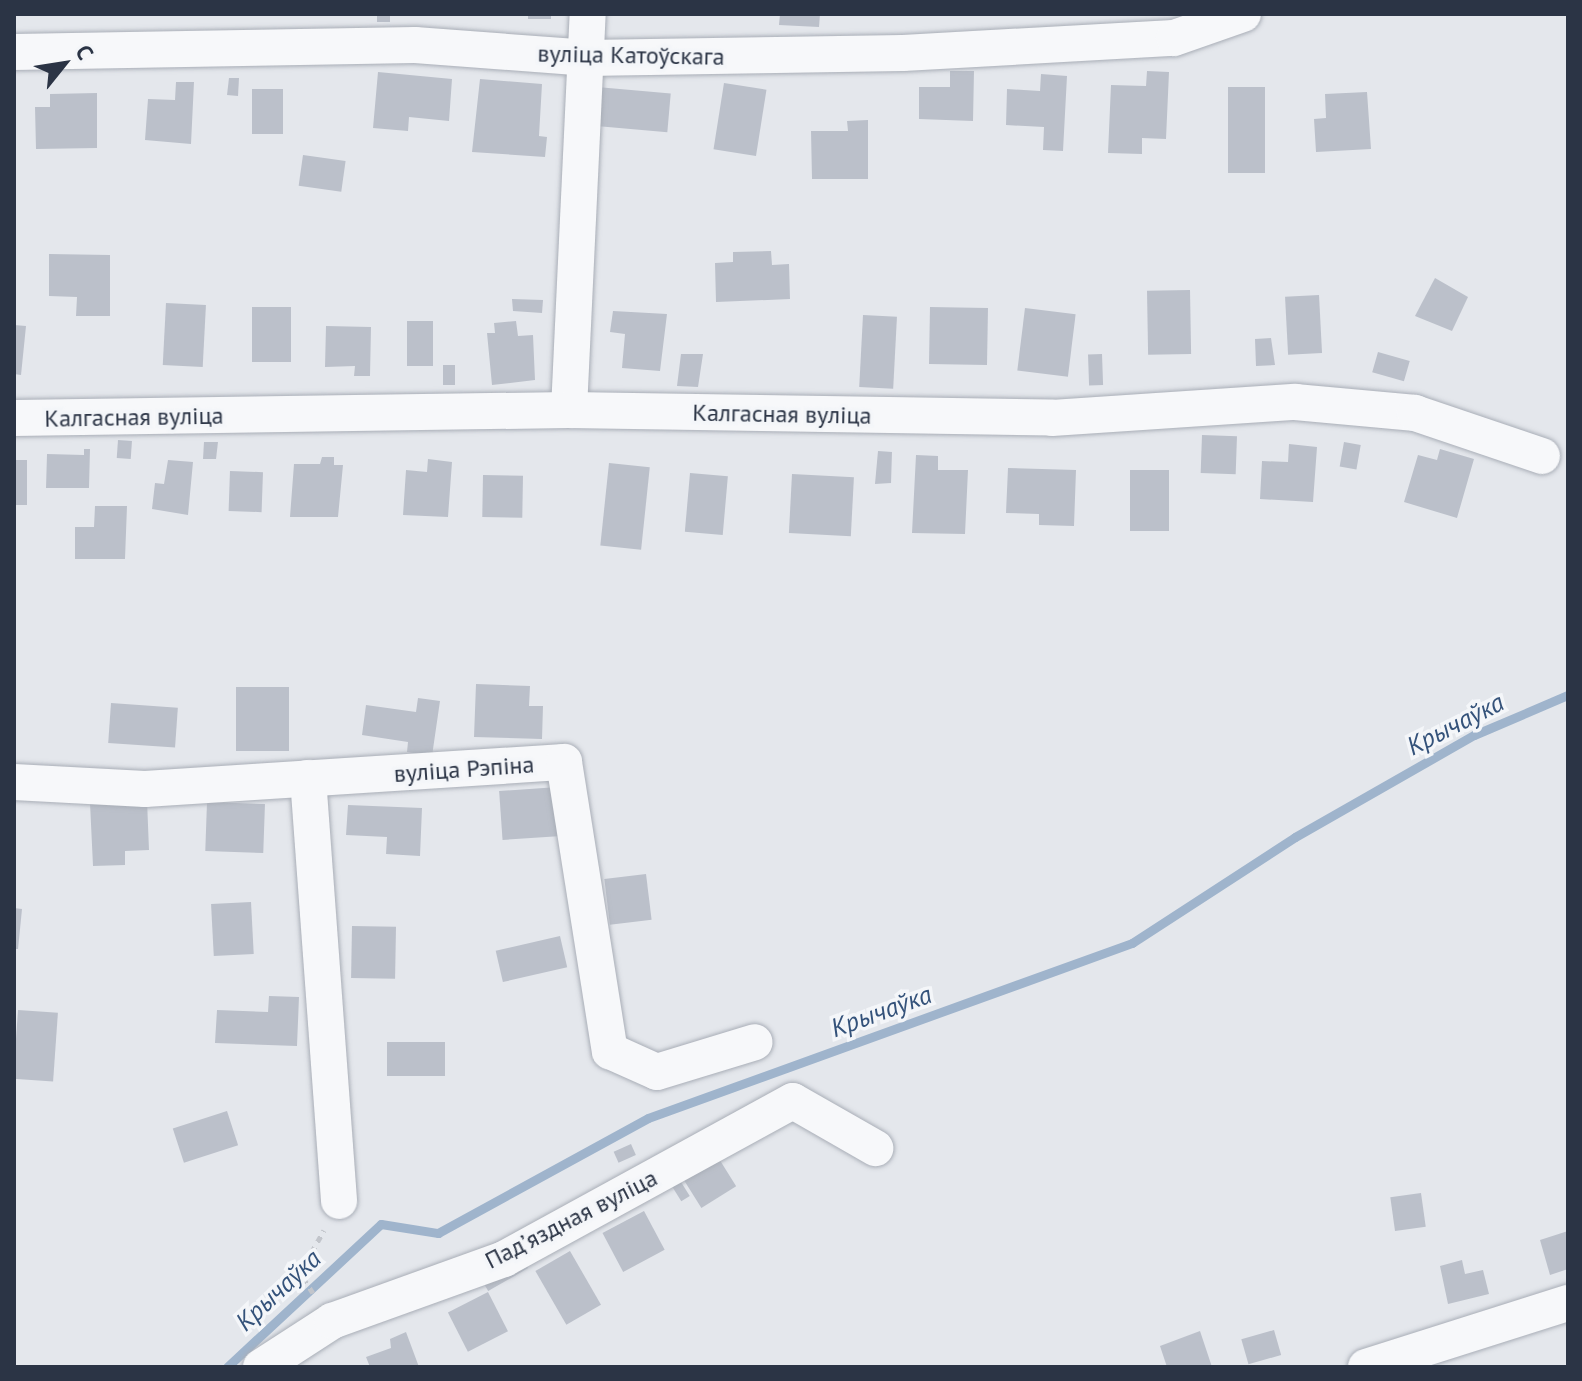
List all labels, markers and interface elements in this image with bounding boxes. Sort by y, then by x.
north arrow [24,24,104,104]
street label: вуліца Катоўскага [537,39,725,71]
text: С [70,40,100,64]
street label: Калгасная вуліца [692,398,872,430]
street label: Калгасная вуліца [44,401,224,433]
water label: Крычаўка [1401,686,1509,762]
street label: вуліца Рэпіна [393,750,535,788]
water label: Крычаўка [826,978,936,1044]
street label: Падʼяздная вуліца [480,1163,662,1275]
water label: Крычаўка [229,1243,327,1337]

